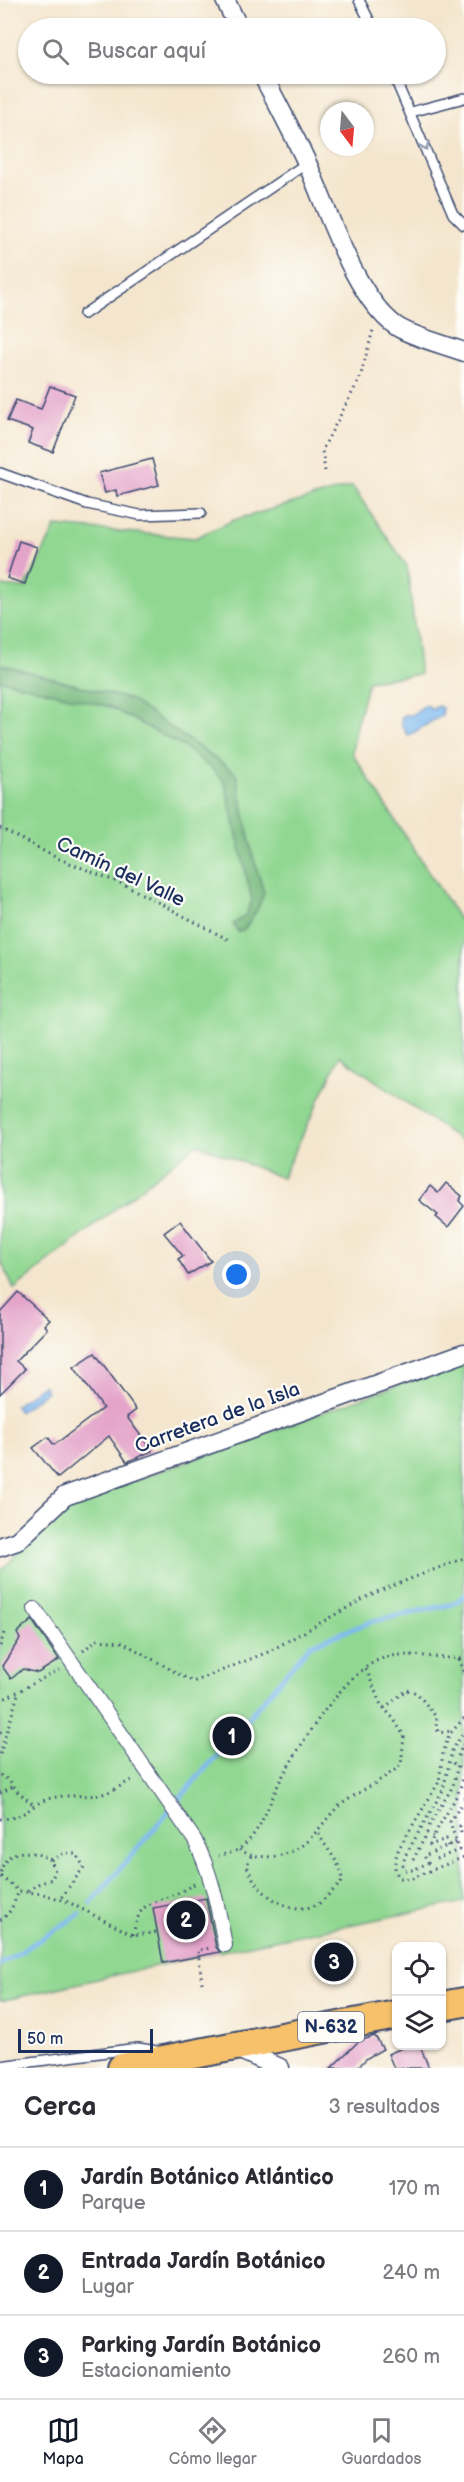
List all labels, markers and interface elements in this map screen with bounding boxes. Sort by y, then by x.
search box [18,18,446,84]
icon: search [39,35,72,68]
text: Buscar aquí [87,38,206,65]
north arrow [320,102,374,156]
one-way arrow [418,140,430,151]
street label: Camín del Valle [53,832,189,912]
your location [222,1260,251,1289]
street label: Carretera de la Isla [132,1377,303,1459]
pin: 1 [212,1714,252,1758]
pin: 2 [166,1898,206,1942]
pin: 3 [314,1940,354,1984]
map controls [392,1942,446,2050]
button: locate [392,1942,446,1996]
button: layers [392,1996,446,2050]
road number: N-632 [298,2012,364,2042]
scale bar [18,2026,153,2054]
text: 50 m [27,2030,63,2049]
text: Cerca [24,2092,96,2123]
text: 3 resultados [329,2095,440,2119]
text: Jardín Botánico Atlántico [81,2164,334,2191]
text: 1 [39,2177,48,2201]
text: 170 m [389,2177,440,2201]
text: Parque [81,2191,146,2215]
text: Entrada Jardín Botánico [81,2248,326,2275]
text: 2 [38,2261,49,2285]
text: 240 m [383,2261,440,2285]
text: Lugar [81,2275,134,2299]
text: Parking Jardín Botánico [81,2332,321,2359]
text: 3 [38,2345,49,2369]
text: 260 m [382,2345,440,2369]
text: Estacionamiento [81,2359,231,2383]
tab: Mapa [43,2414,84,2469]
tab: Cómo llegar [169,2414,257,2469]
tab: Guardados [342,2414,421,2469]

